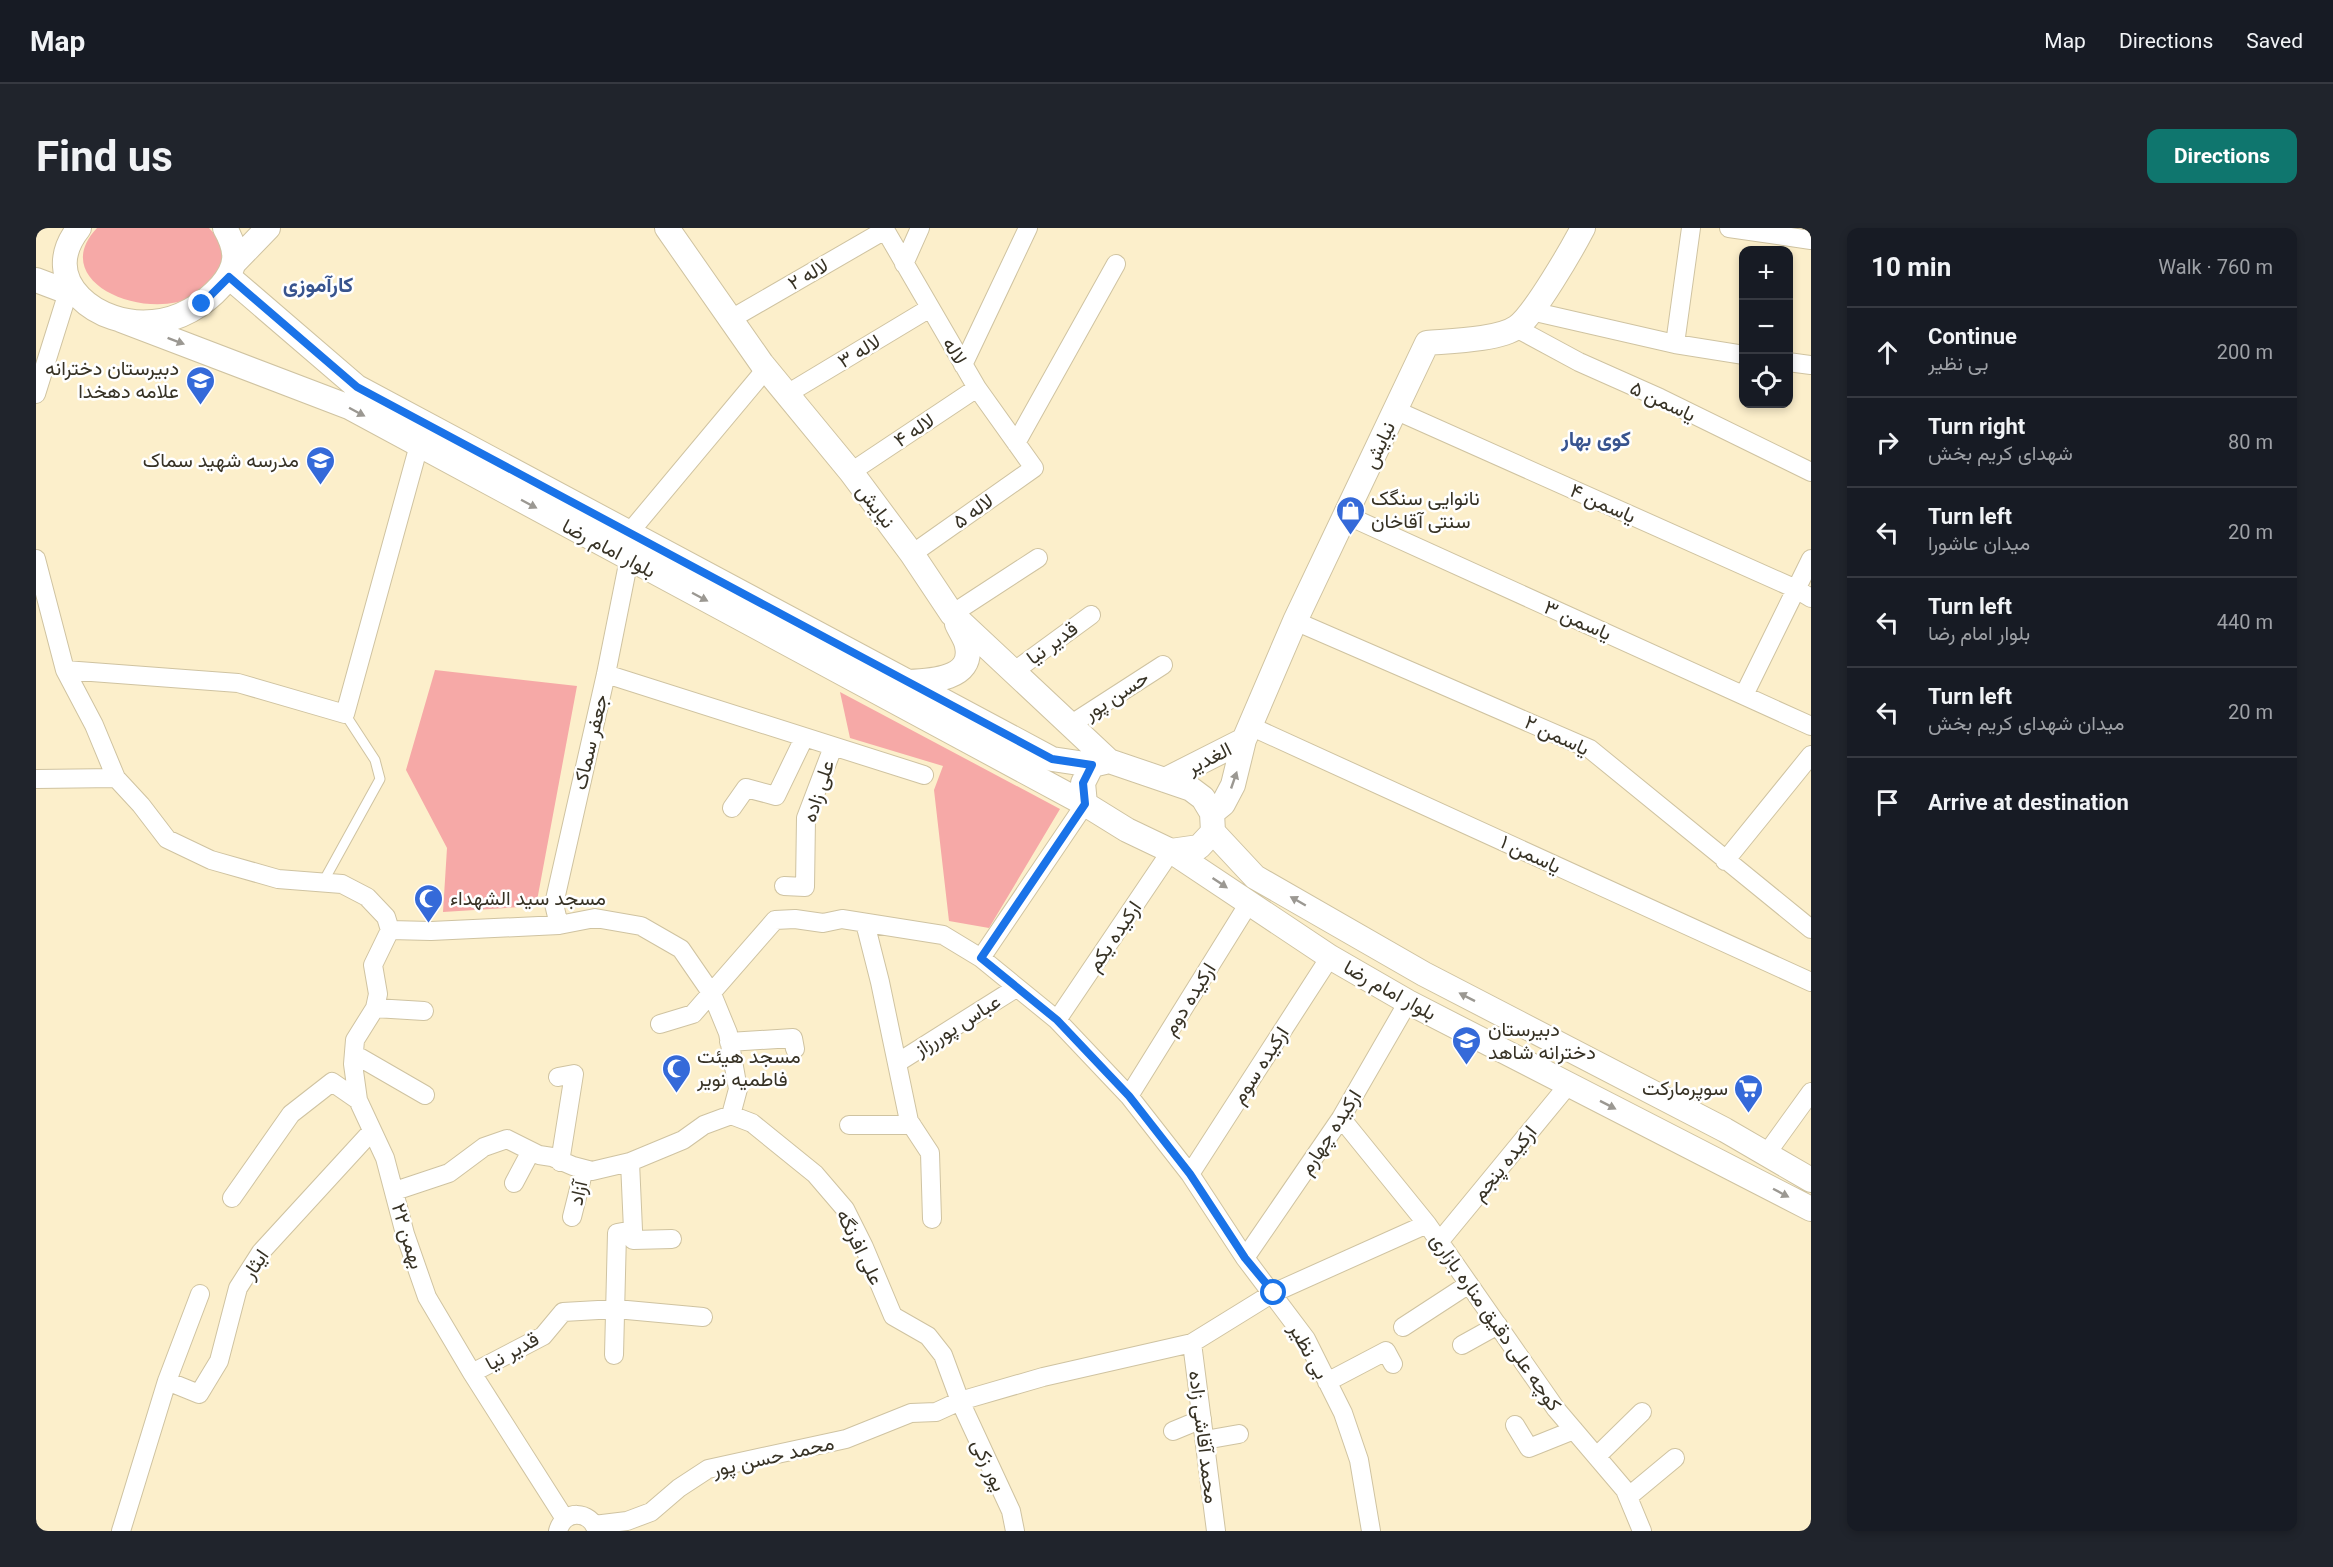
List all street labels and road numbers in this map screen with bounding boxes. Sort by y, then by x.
street label: لاله ۲ [783,253,833,295]
street label: لاله ۳ [833,329,885,373]
street label: لاله [938,333,972,369]
street label: یاسمن ۵ [1626,375,1700,427]
street label: لاله ۴ [889,408,939,452]
street label: نیایش [1358,418,1400,472]
street label: یاسمن ۴ [1566,478,1640,528]
street label: نیایش [852,479,900,533]
street label: لاله ۵ [948,488,998,534]
street label: بلوار امام رضا [558,513,660,583]
street label: یاسمن ۳ [1541,595,1615,645]
street label: قدیر نیا [1022,616,1083,670]
street label: حسن پور [1078,665,1154,727]
street label: جعفر سماک [567,692,614,792]
street label: یاسمن ۲ [1521,710,1593,760]
street label: الغدیر [1182,737,1236,781]
street label: علی زاده [797,757,840,825]
street label: یاسمن ۱ [1497,830,1565,878]
street label: ارکیده یکم [1082,896,1147,976]
street label: بلوار امام رضا [1339,955,1441,1026]
street label: ارکیده دوم [1157,958,1221,1040]
street label: عباس پوررزاز [908,989,1006,1063]
street label: ارکیده سوم [1226,1022,1295,1109]
street label: ارکیده چهارم [1294,1085,1368,1180]
street label: ارکیده پنجم [1466,1120,1543,1207]
street label: آزاد [564,1177,594,1208]
street label: ۲۲ بهمن [386,1200,429,1272]
street label: علی افرنگه [831,1205,889,1289]
street label: کوچه علی دقیق مناره بازاری [1424,1228,1567,1417]
street label: ایثار [236,1245,274,1285]
street label: بی نظیر [1282,1318,1334,1384]
street label: قدیر نیا [481,1327,543,1376]
street label: محمد آقاشی زاده [1183,1369,1224,1505]
street label: محمد حسن پور [709,1430,837,1484]
street label: پور زکی [965,1435,1011,1496]

